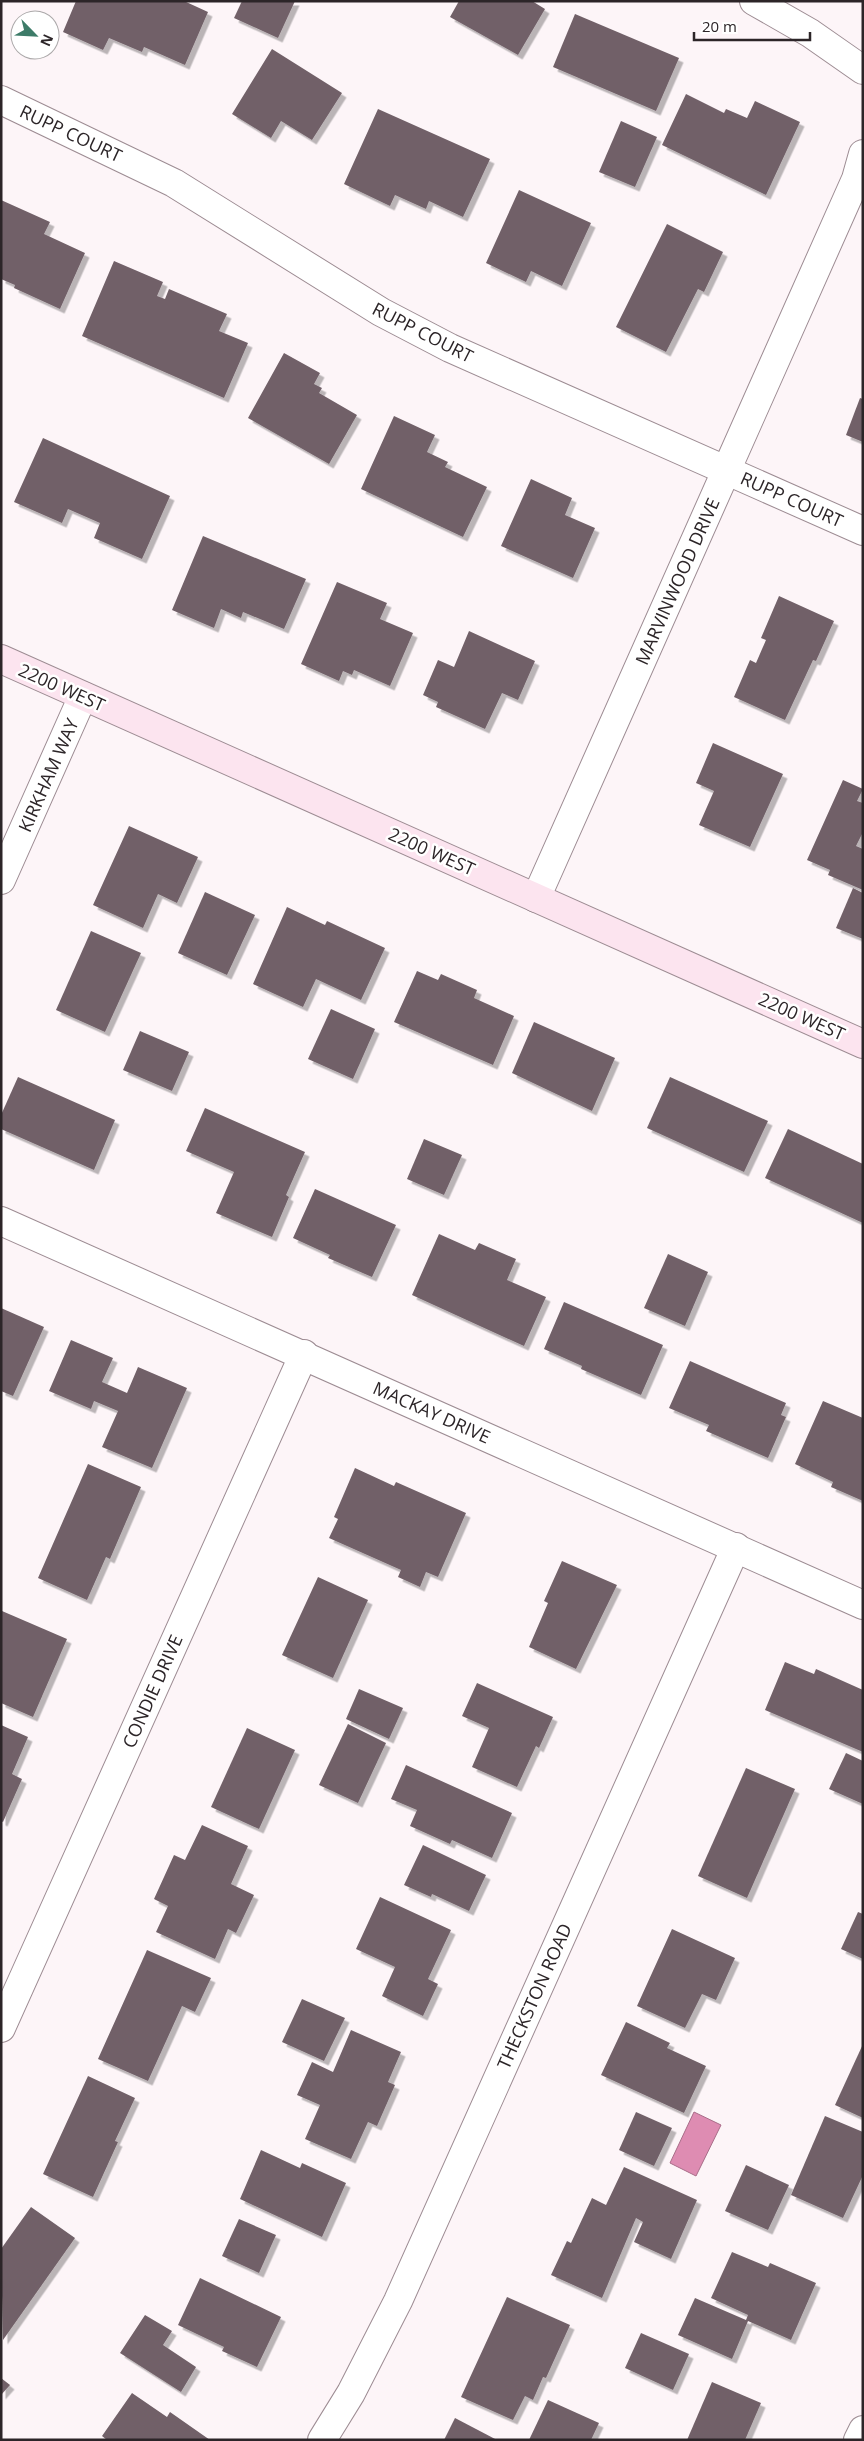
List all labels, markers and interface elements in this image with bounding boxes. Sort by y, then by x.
north arrow [10,10,60,60]
scale bar [694,10,810,42]
text: 20 m [702,16,737,36]
text: N [36,31,58,50]
street label: RUPP COURT [16,99,126,167]
street label: RUPP COURT [369,296,478,368]
street label: RUPP COURT [737,466,847,532]
street label: MARVINWOOD DRIVE [629,494,725,668]
street label: 2200 WEST [15,657,109,717]
street label: KIRKHAM WAY [12,714,84,836]
street label: 2200 WEST [385,821,479,881]
street label: 2200 WEST [755,986,849,1046]
street label: MACKAY DRIVE [370,1375,494,1449]
street label: CONDIE DRIVE [116,1631,188,1751]
street label: THECKSTON ROAD [491,1919,577,2073]

